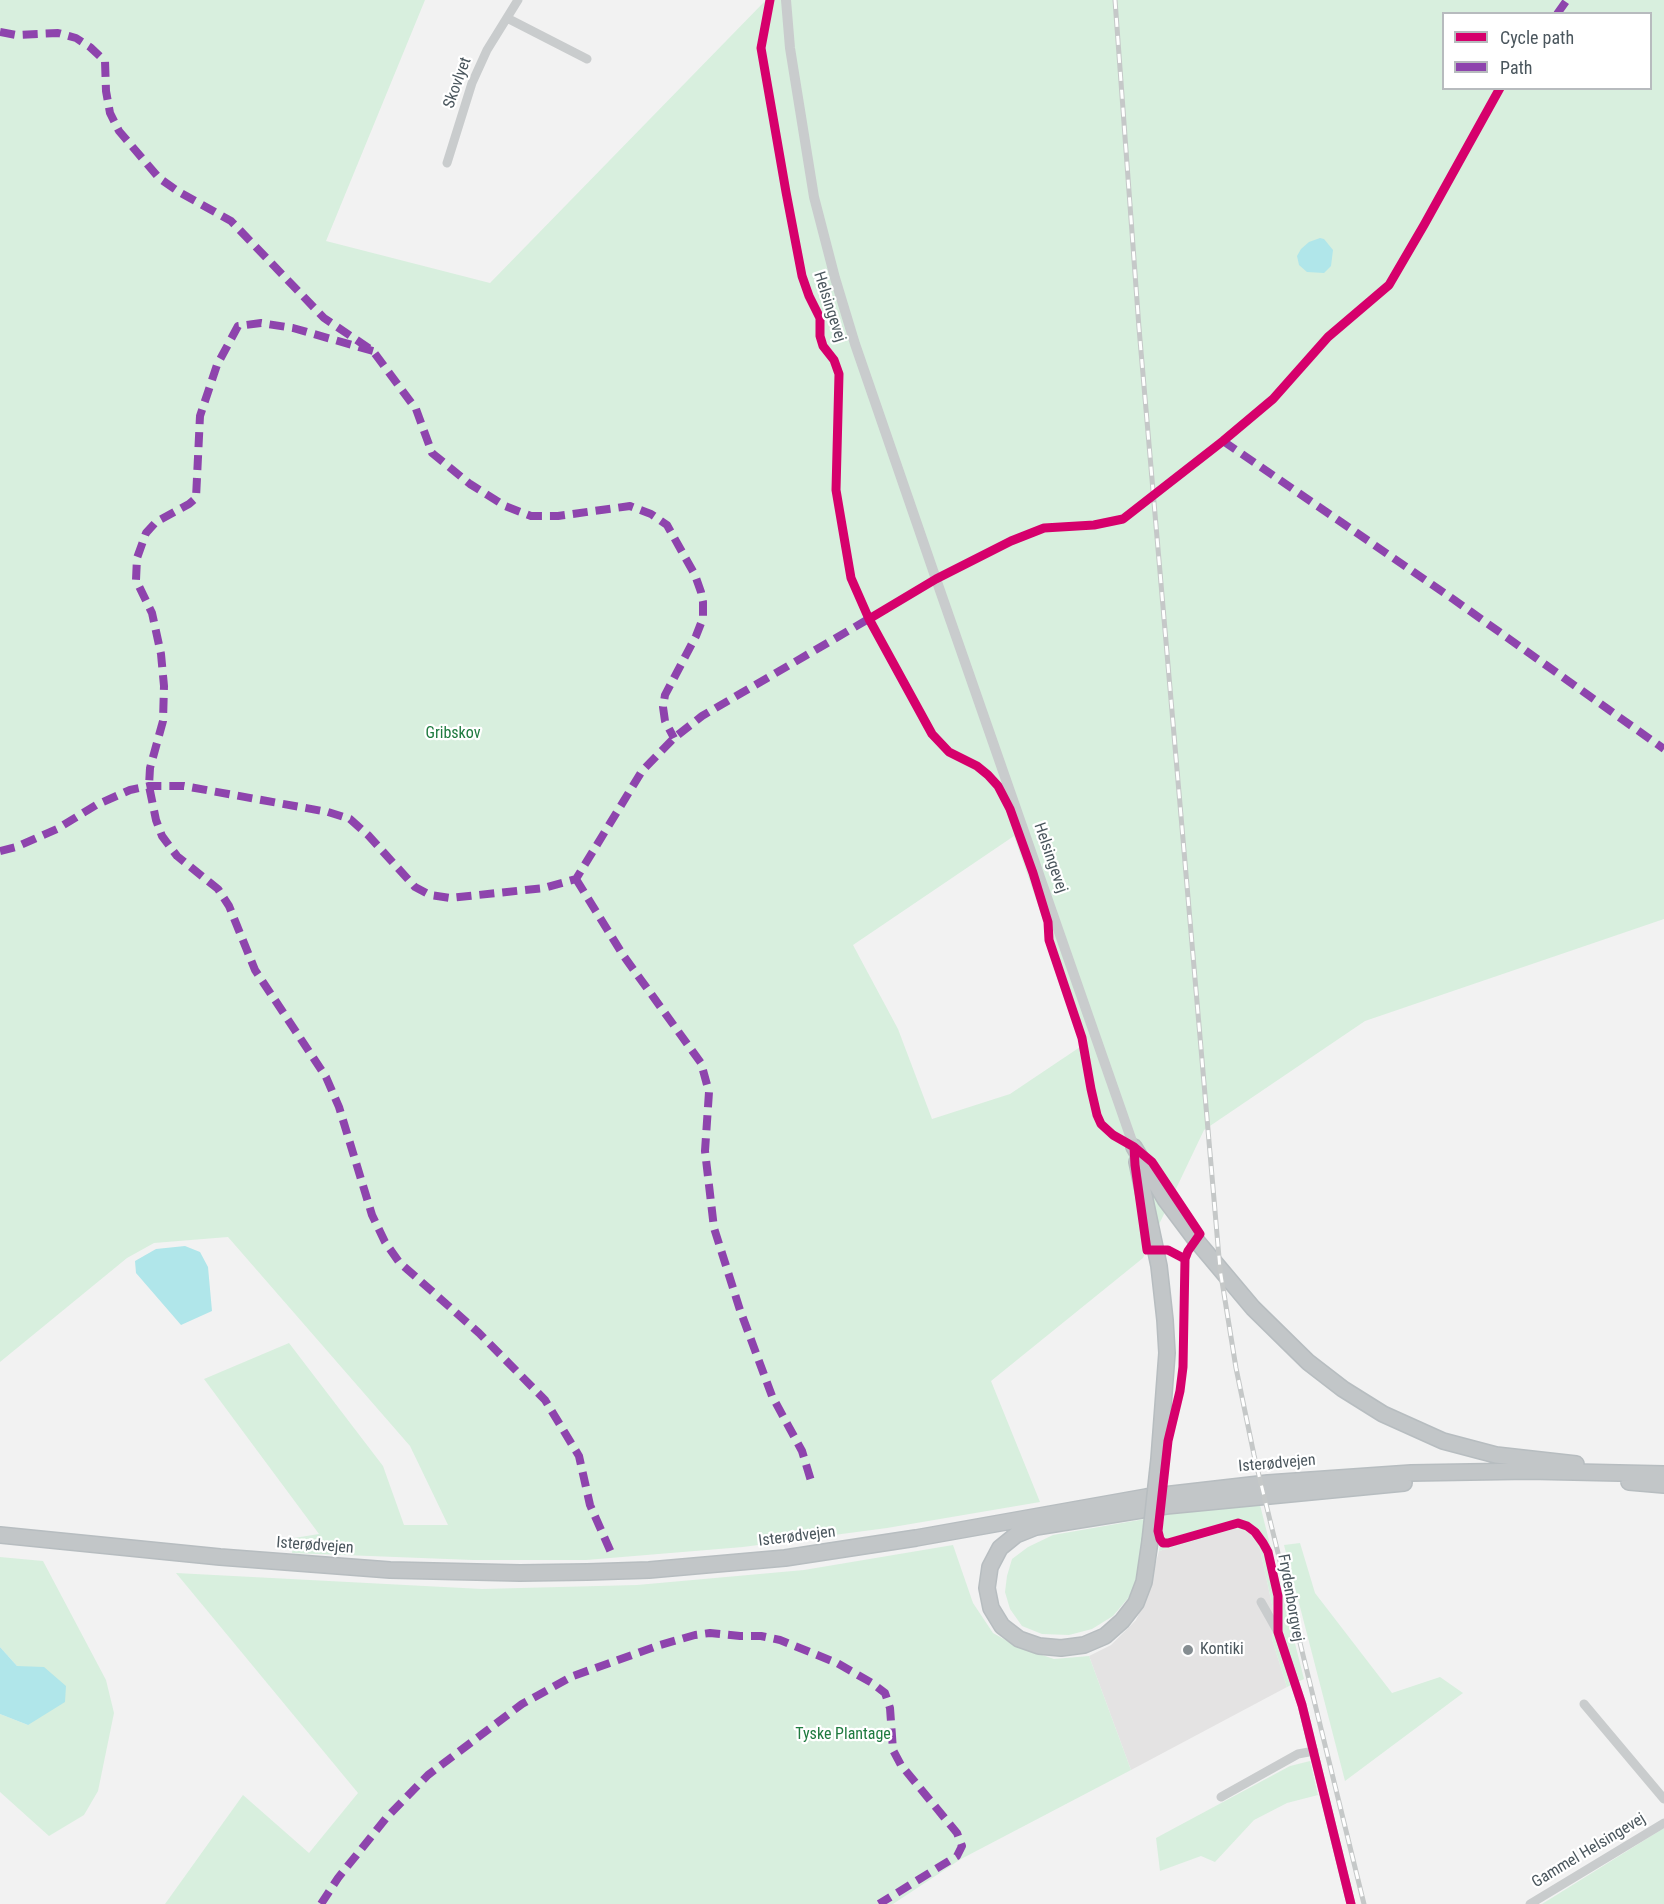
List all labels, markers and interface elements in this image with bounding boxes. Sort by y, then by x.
legend [1442,12,1652,90]
text: Cycle path [1500,27,1574,48]
street label: Skovlyet [440,55,476,111]
text: Path [1500,57,1533,78]
street label: Helsingevej [809,269,849,345]
park label: Gribskov [425,724,481,744]
street label: Helsingevej [1029,820,1071,896]
street label: Isterødvejen [1238,1451,1316,1477]
street label: Isterødvejen [757,1523,837,1551]
street label: Isterødvejen [276,1534,354,1558]
street label: Frydenborgvej [1273,1553,1307,1643]
place label: Kontiki [1200,1640,1244,1660]
marker: Kontiki [1181,1643,1195,1657]
park label: Tyske Plantage [795,1725,891,1745]
street label: Gammel Helsingevej [1529,1810,1649,1892]

